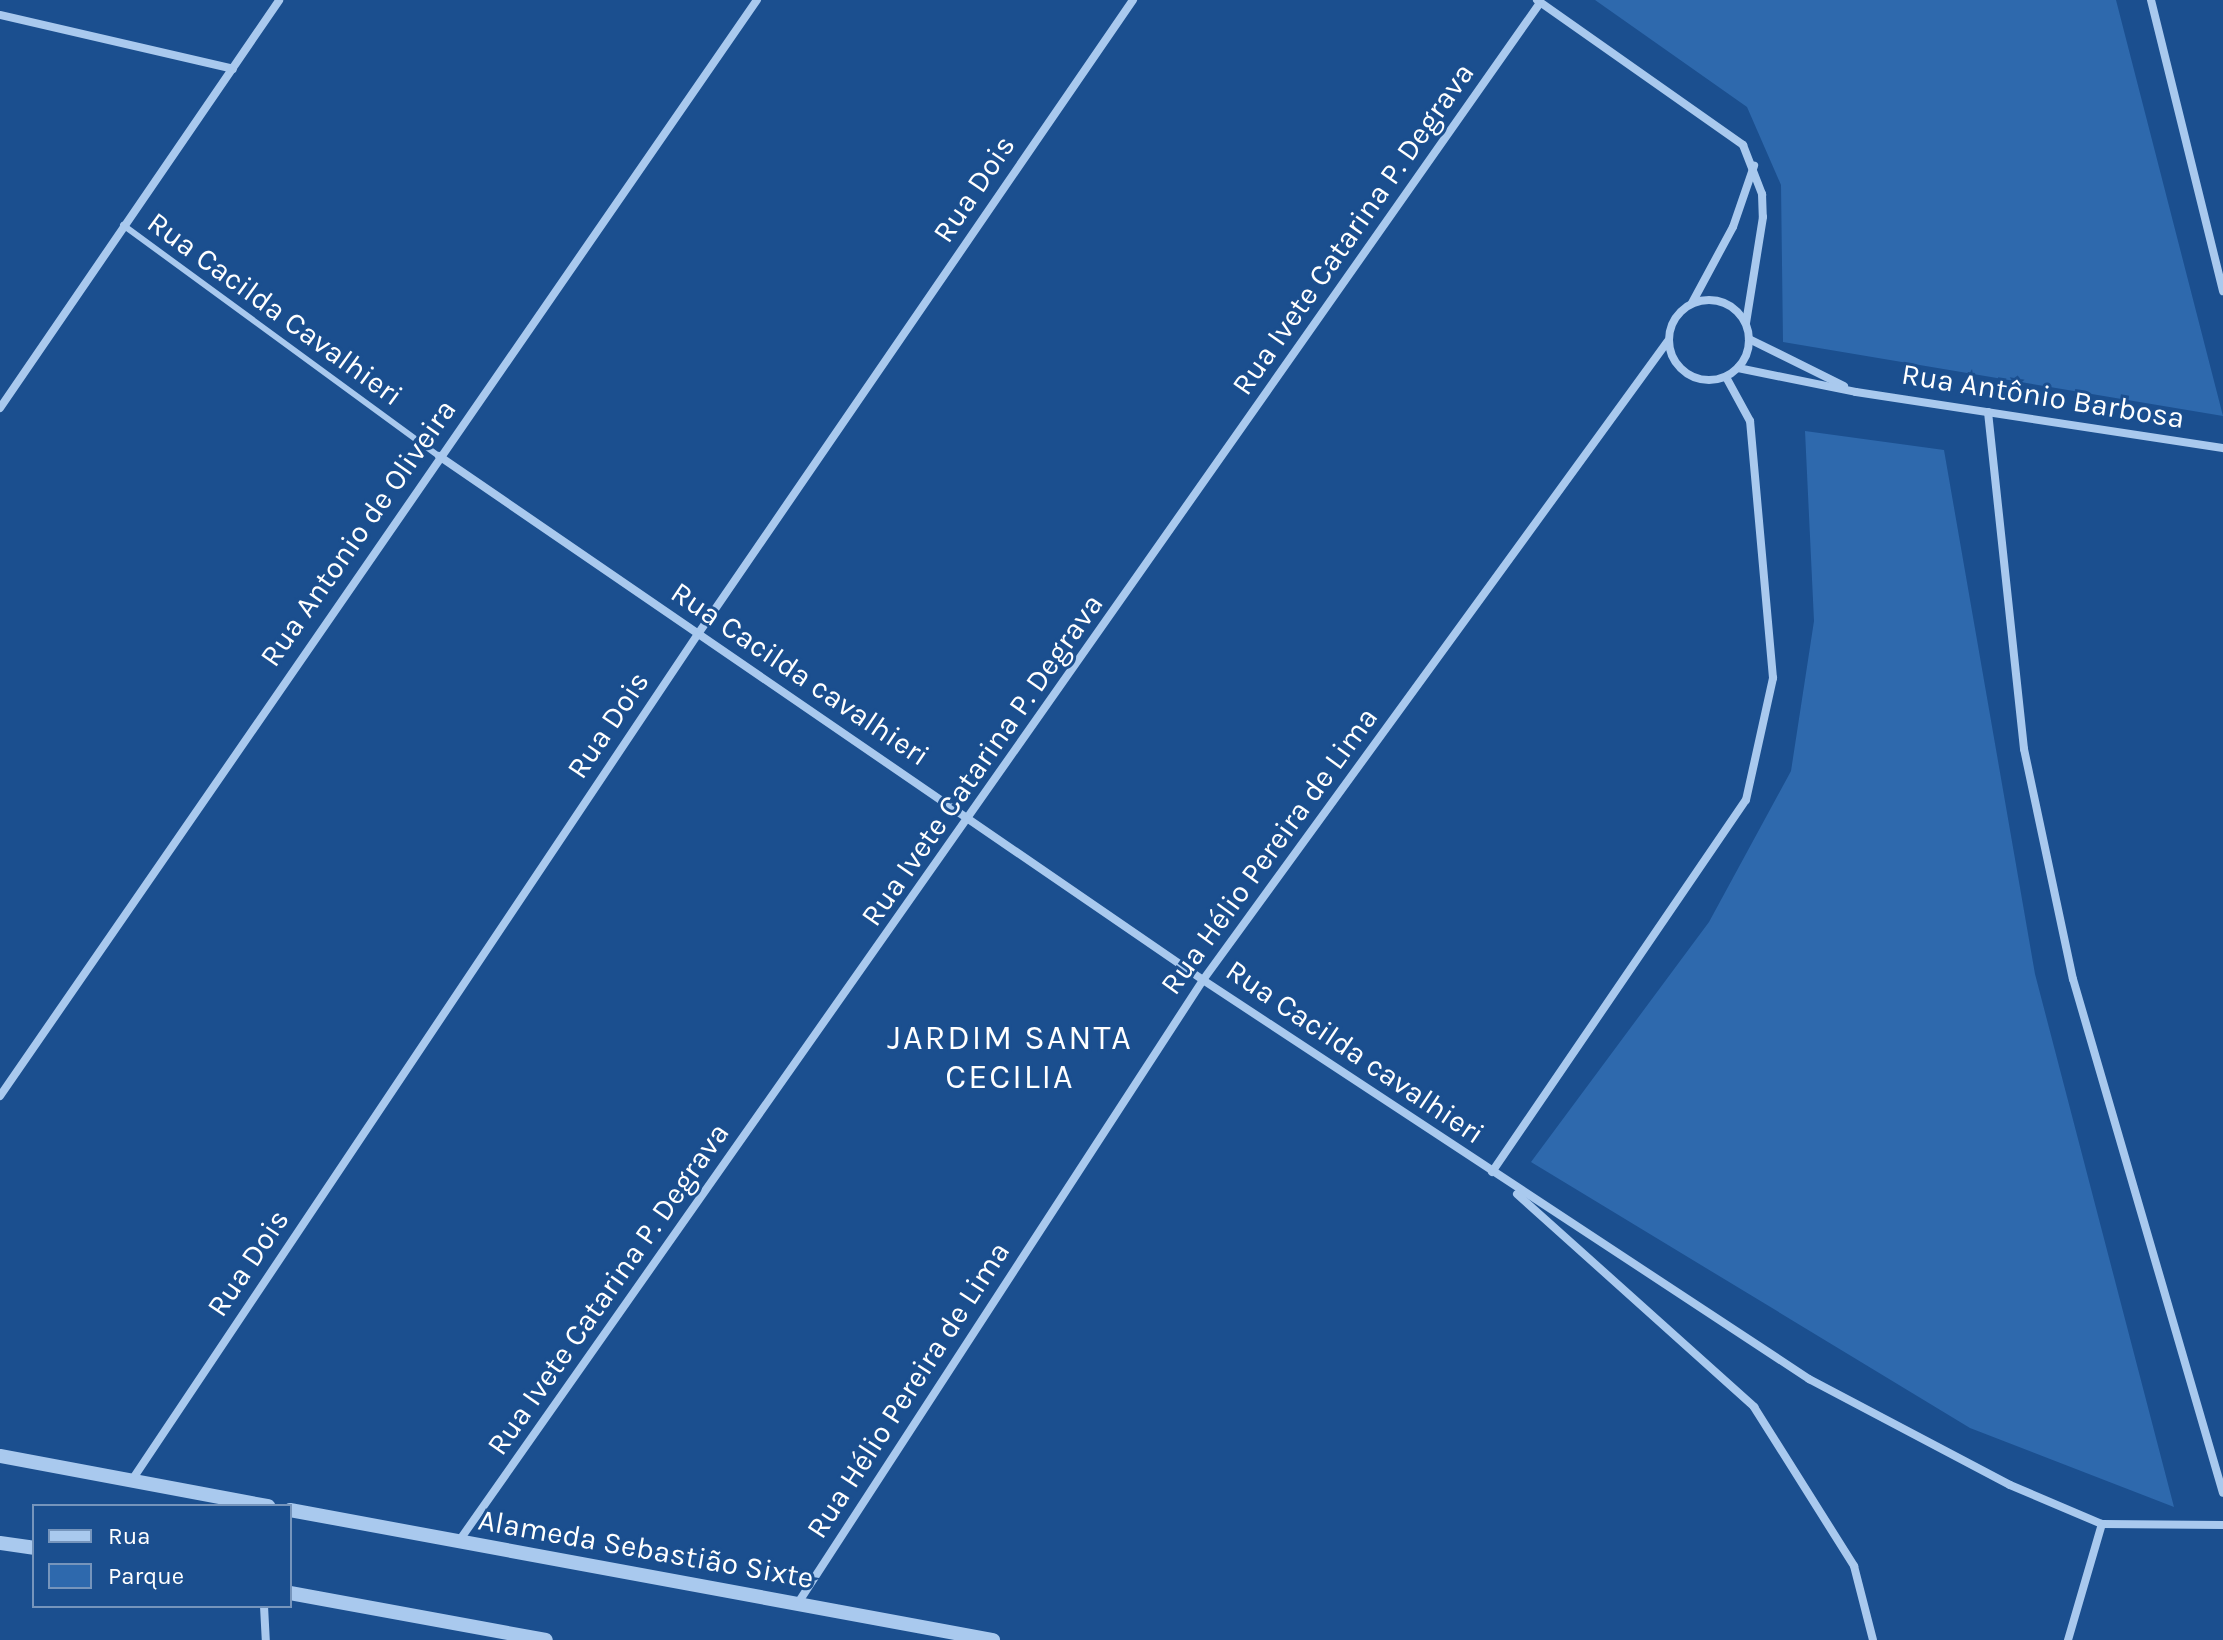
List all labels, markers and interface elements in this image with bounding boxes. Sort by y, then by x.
street label: Rua Ivete Catarina P. Degrava [1224,56,1482,402]
street label: Rua Dois [925,129,1023,249]
street label: Rua Cacilda Cavalhieri [140,204,410,414]
street label: Rua Antônio Barbosa [1899,356,2187,436]
street label: Rua Antonio de Oliveira [252,393,464,673]
street label: Rua Cacilda cavalhieri [664,574,936,774]
street label: Rua Ivete Catarina P. Degrava [853,587,1111,933]
street label: Rua Dois [559,665,657,785]
street label: Rua Hélio Pereira de Lima [1153,700,1385,1002]
street label: Rua Cacilda cavalhieri [1219,952,1491,1152]
district label: JARDIM SANTA CECILIA [887,1018,1133,1098]
street label: Rua Ivete Catarina P. Degrava [479,1116,737,1462]
street label: Rua Dois [199,1203,297,1323]
street label: Rua Hélio Pereira de Lima [799,1235,1017,1545]
street label: Alameda Sebastião Sixte [475,1502,817,1596]
legend [32,1504,292,1608]
text: Rua [108,1522,150,1550]
text: Parque [108,1562,184,1590]

